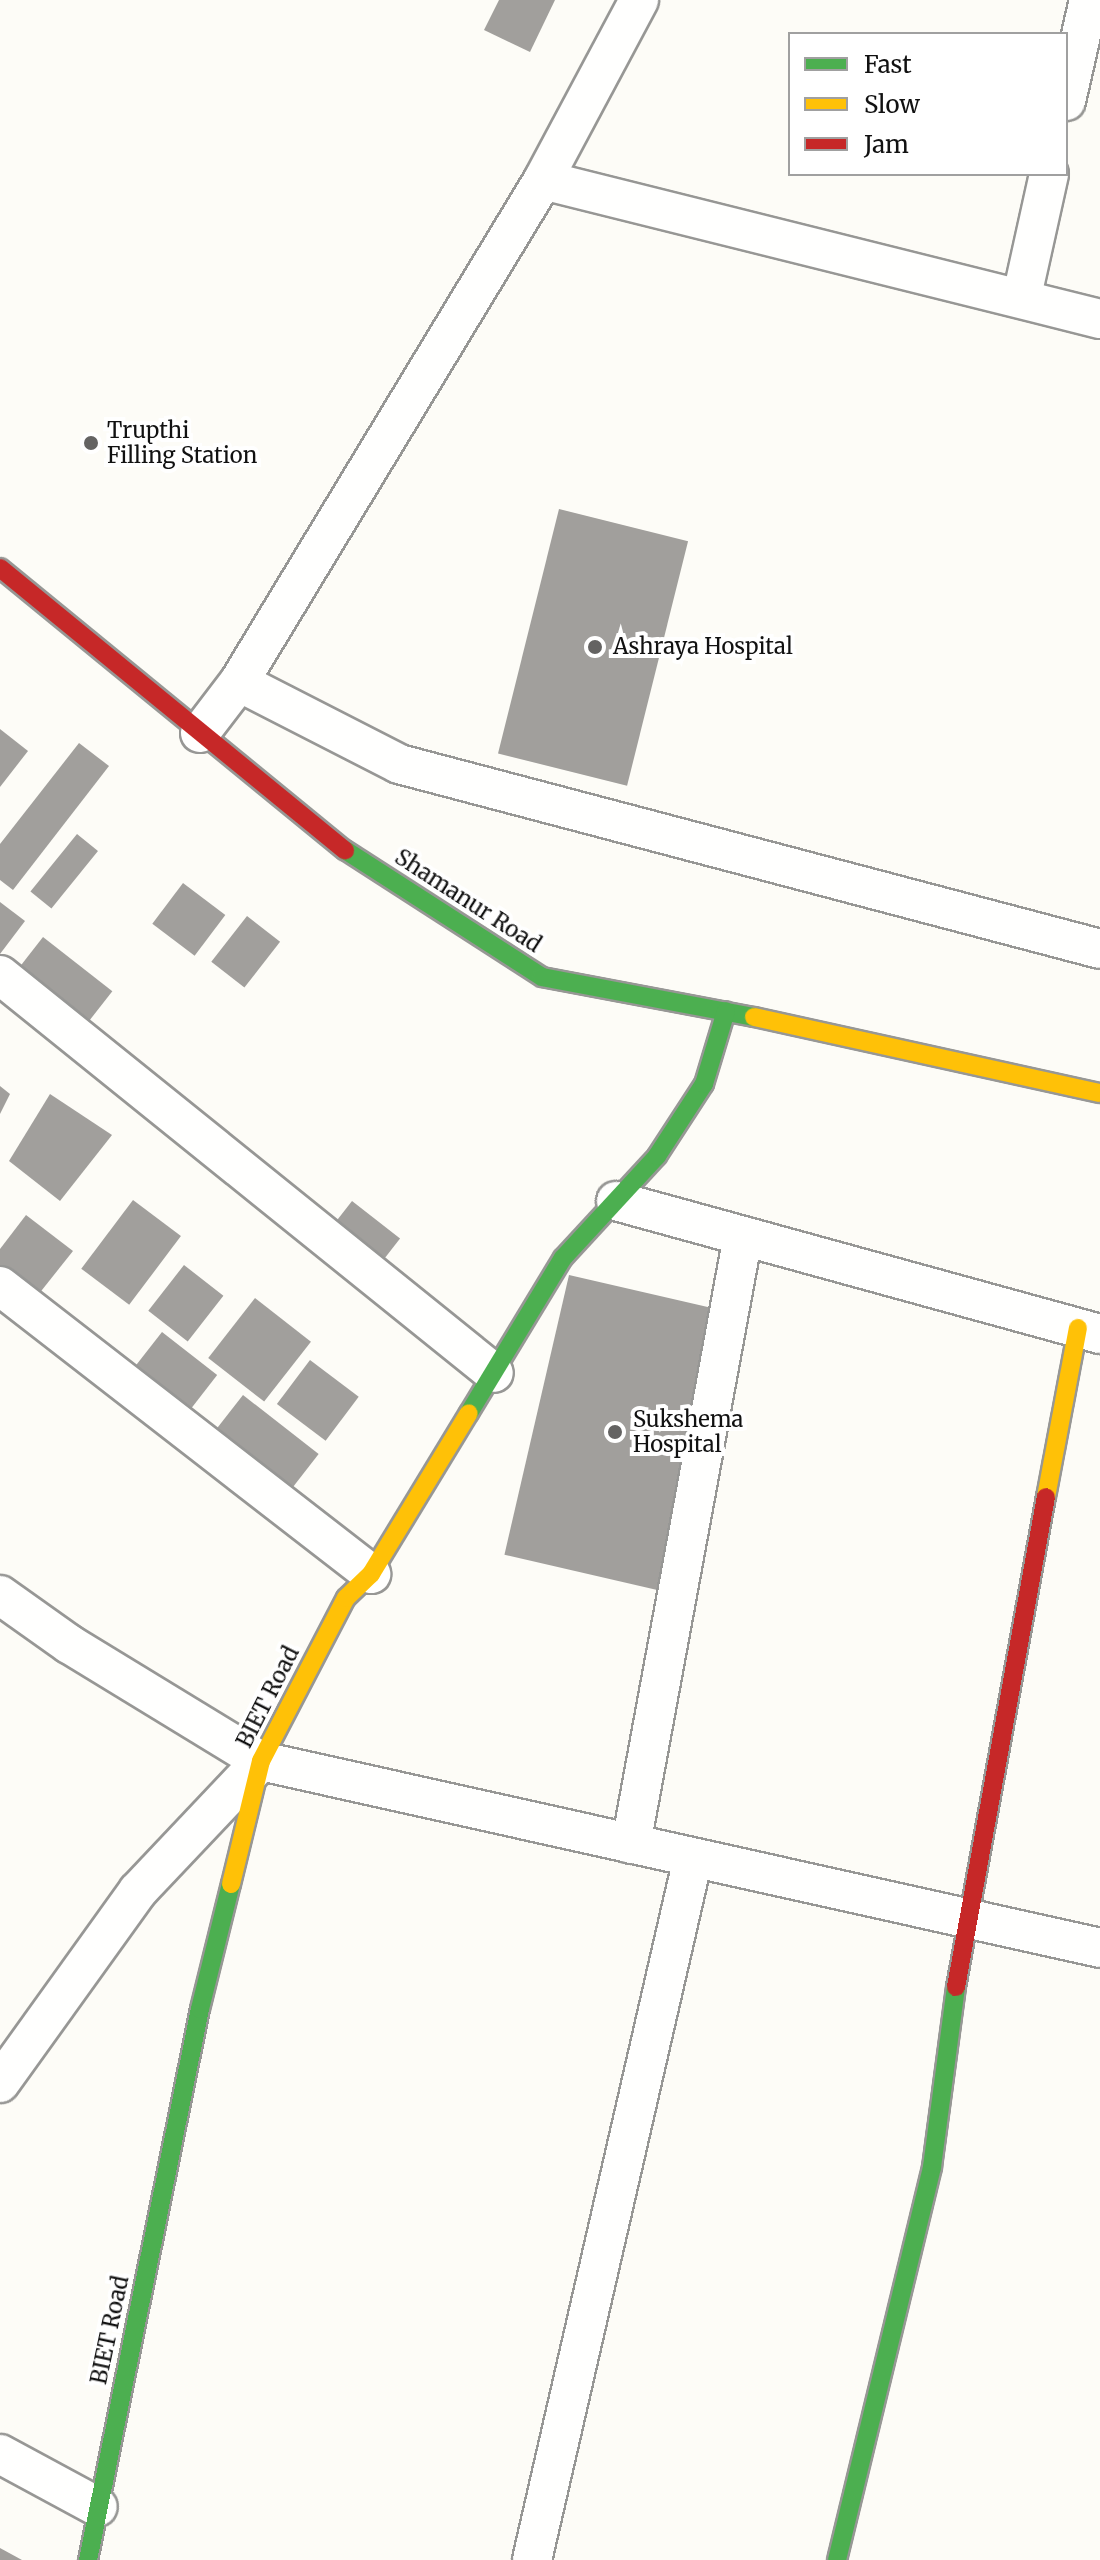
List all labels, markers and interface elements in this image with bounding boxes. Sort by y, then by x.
legend [788,32,1068,176]
text: Fast [864,49,912,80]
text: Slow [864,89,920,120]
text: Jam [864,129,909,160]
place label: Trupthi Filling Station [107,417,257,468]
marker: Trupthi Filling Station [82,434,100,452]
place label: Ashraya Hospital [613,634,793,660]
marker: Ashraya Hospital [584,636,606,658]
street label: Shamanur Road [390,844,546,958]
place label: Sukshema Hospital [633,1406,743,1458]
marker: Sukshema Hospital [604,1421,626,1443]
street label: BIET Road [231,1642,305,1752]
street label: BIET Road [86,2273,134,2387]

